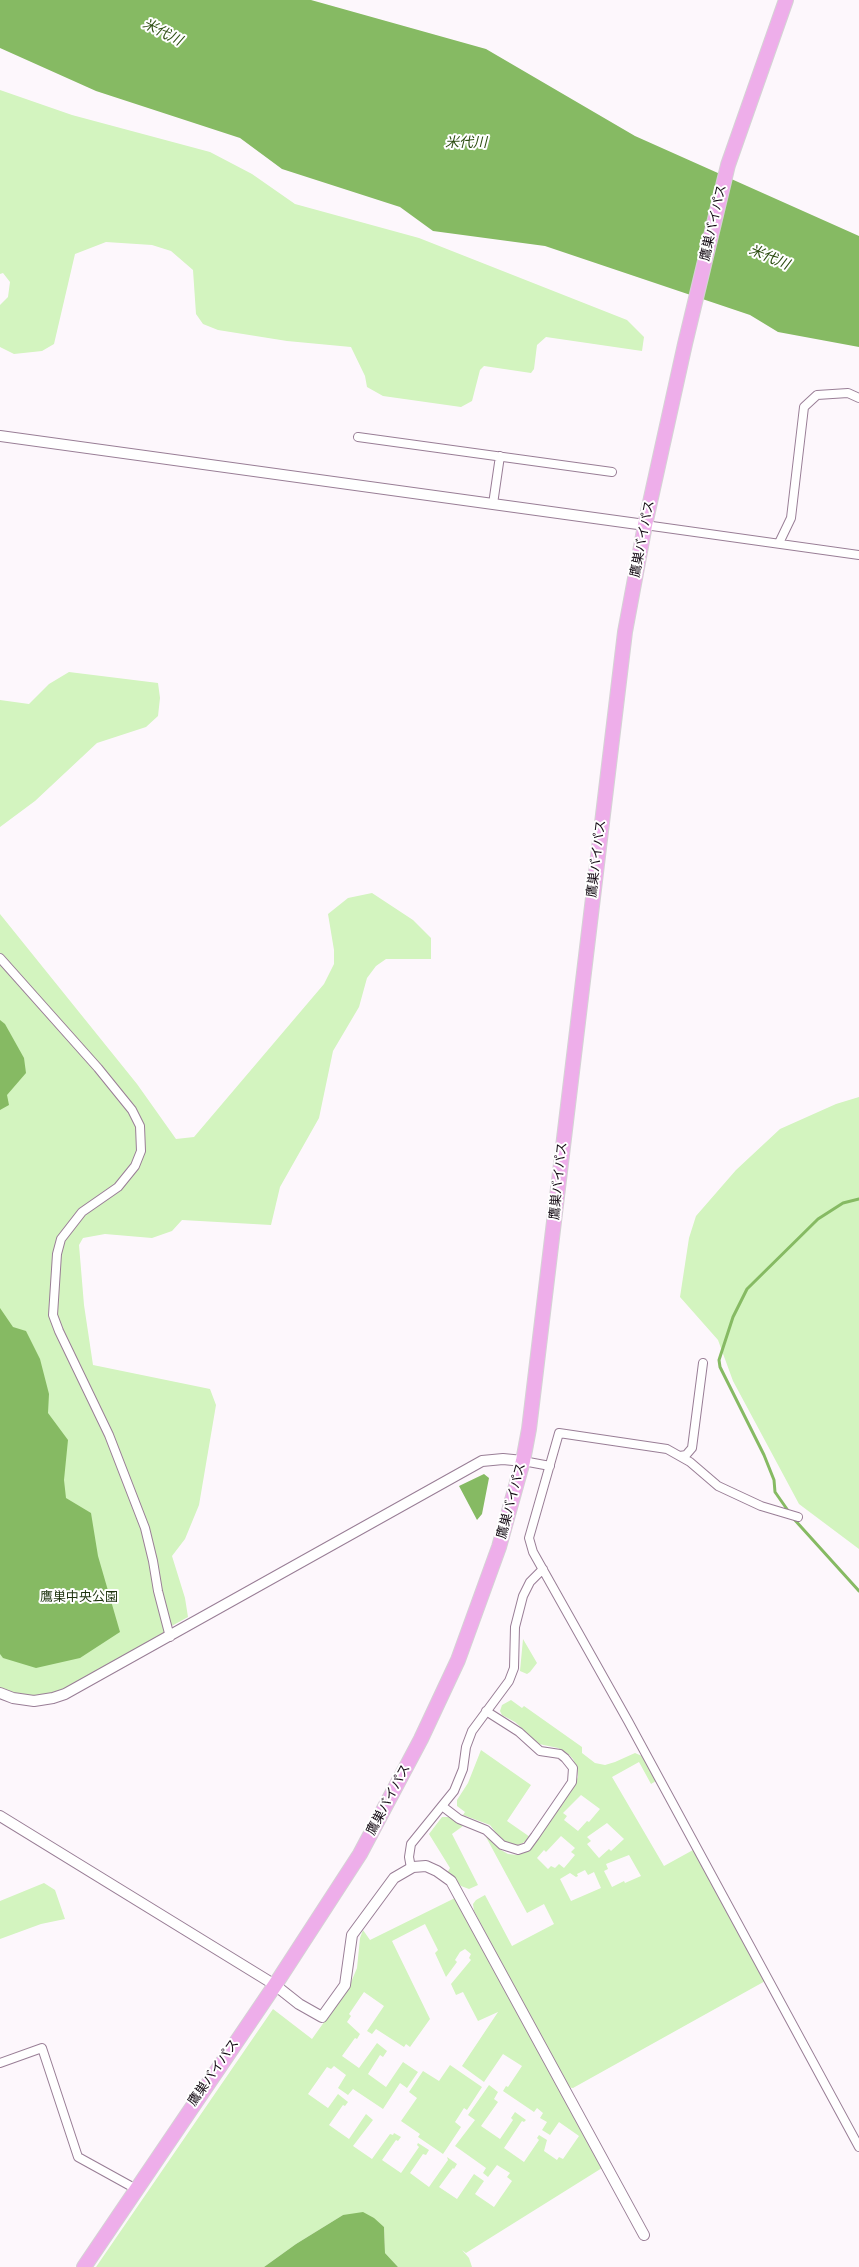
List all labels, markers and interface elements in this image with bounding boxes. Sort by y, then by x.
water label: 米代川 [139,16,185,50]
water label: 米代川 [445,135,487,151]
street label: 鷹巣バイパス [698,183,730,263]
water label: 米代川 [746,242,792,274]
street label: 鷹巣バイパス [628,499,658,579]
street label: 鷹巣バイパス [585,819,609,899]
street label: 鷹巣バイパス [547,1141,571,1221]
street label: 鷹巣バイパス [494,1461,530,1541]
park label: 鷹巣中央公園 [40,1590,118,1606]
street label: 鷹巣バイパス [364,1762,414,1838]
street label: 鷹巣バイパス [185,2037,243,2109]

